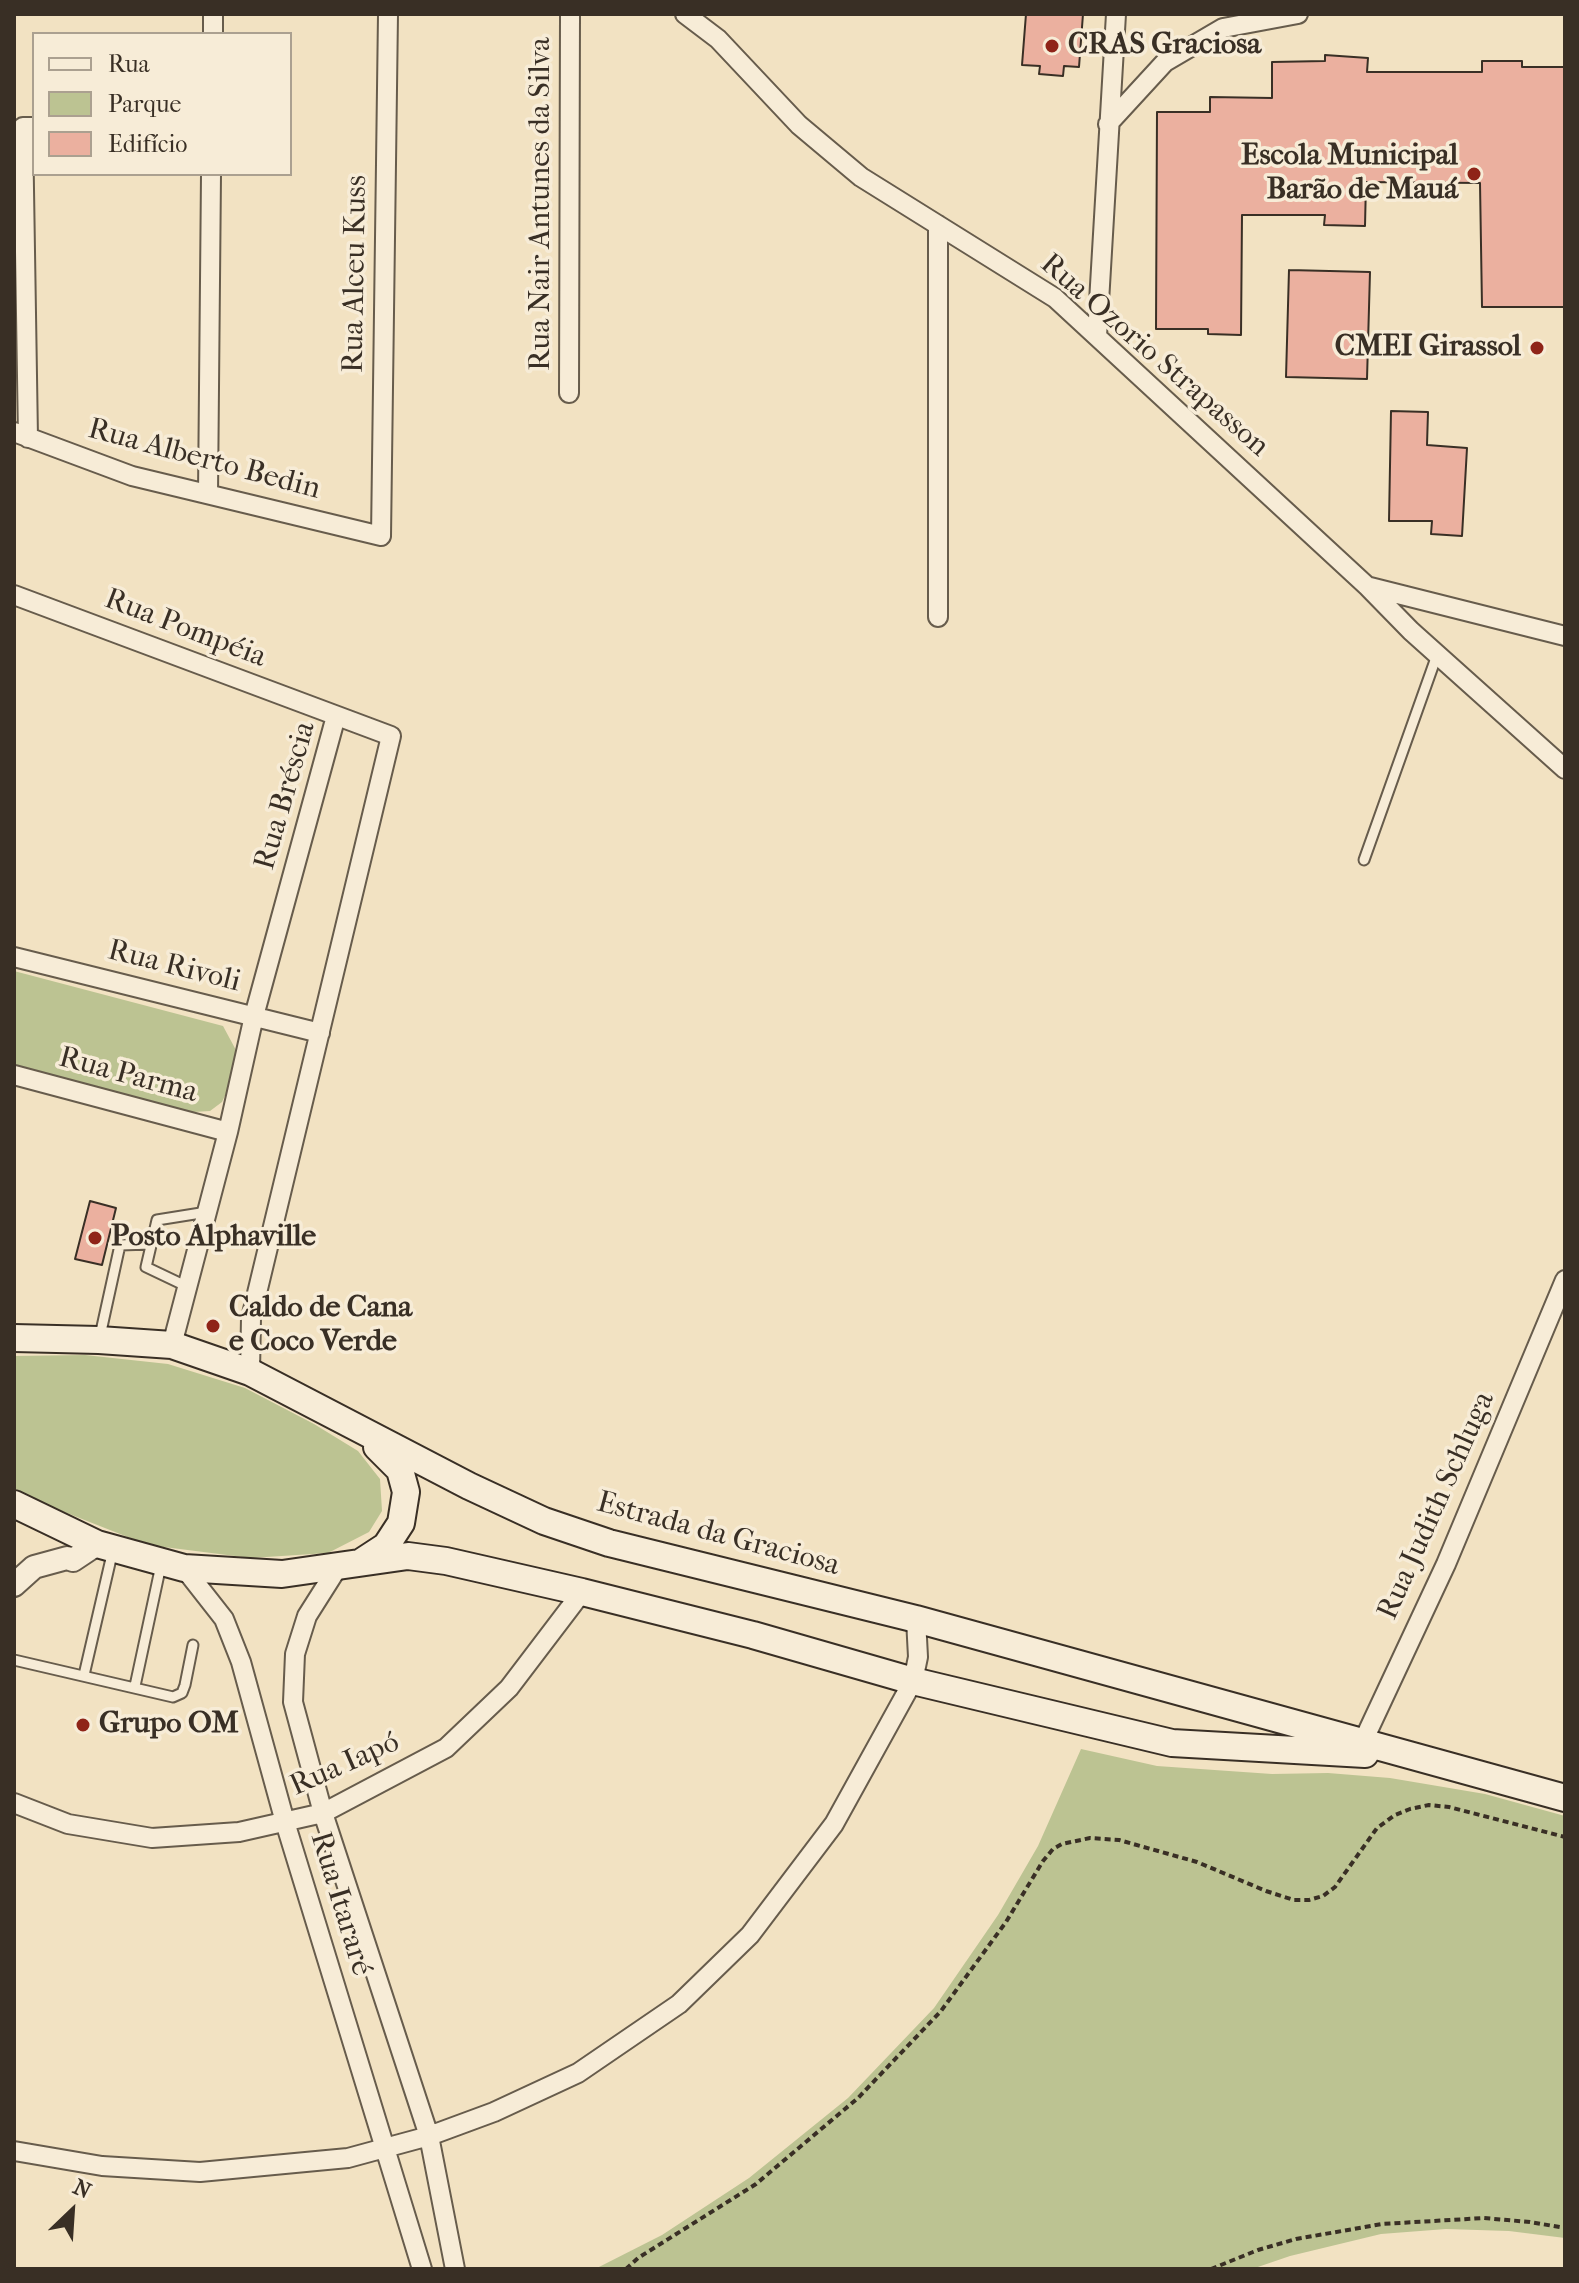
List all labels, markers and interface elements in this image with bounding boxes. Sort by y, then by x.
place label: CRAS Graciosa [1068,28,1261,64]
legend [32,32,292,176]
street label: Rua Nair Antunes da Silva [524,37,560,371]
marker: CRAS Graciosa [1043,37,1061,55]
text: Rua [108,50,150,78]
text: Parque [108,90,181,118]
text: Edifício [108,130,187,158]
place label: Escola Municipal Barão de Mauá [1241,139,1458,210]
marker: Escola Municipal Barão de Mauá [1465,165,1483,183]
street label: Rua Alceu Kuss [336,175,376,373]
street label: Rua Ozorio Strapasson [1032,247,1276,465]
place label: CMEI Girassol [1335,330,1521,366]
marker: CMEI Girassol [1528,339,1546,357]
street label: Rua Alberto Bedin [84,412,324,508]
street label: Rua Pompéia [99,582,271,676]
street label: Rua Bréscia [248,718,324,874]
street label: Rua Rivoli [104,933,244,1001]
street label: Rua Parma [55,1040,201,1112]
place label: Posto Alphaville [111,1220,316,1256]
marker: Posto Alphaville [86,1229,104,1247]
place label: Caldo de Cana e Coco Verde [229,1291,412,1362]
marker: Caldo de Cana e Coco Verde [204,1317,222,1335]
street label: Rua Judith Schluga [1371,1386,1503,1626]
street label: Estrada da Graciosa [593,1485,843,1585]
place label: Grupo OM [99,1707,239,1743]
marker: Grupo OM [74,1716,92,1734]
street label: Rua Iapó [285,1725,405,1805]
street label: Rua Itararé [301,1828,379,1980]
north arrow [32,2171,112,2251]
text: N [69,2174,95,2205]

